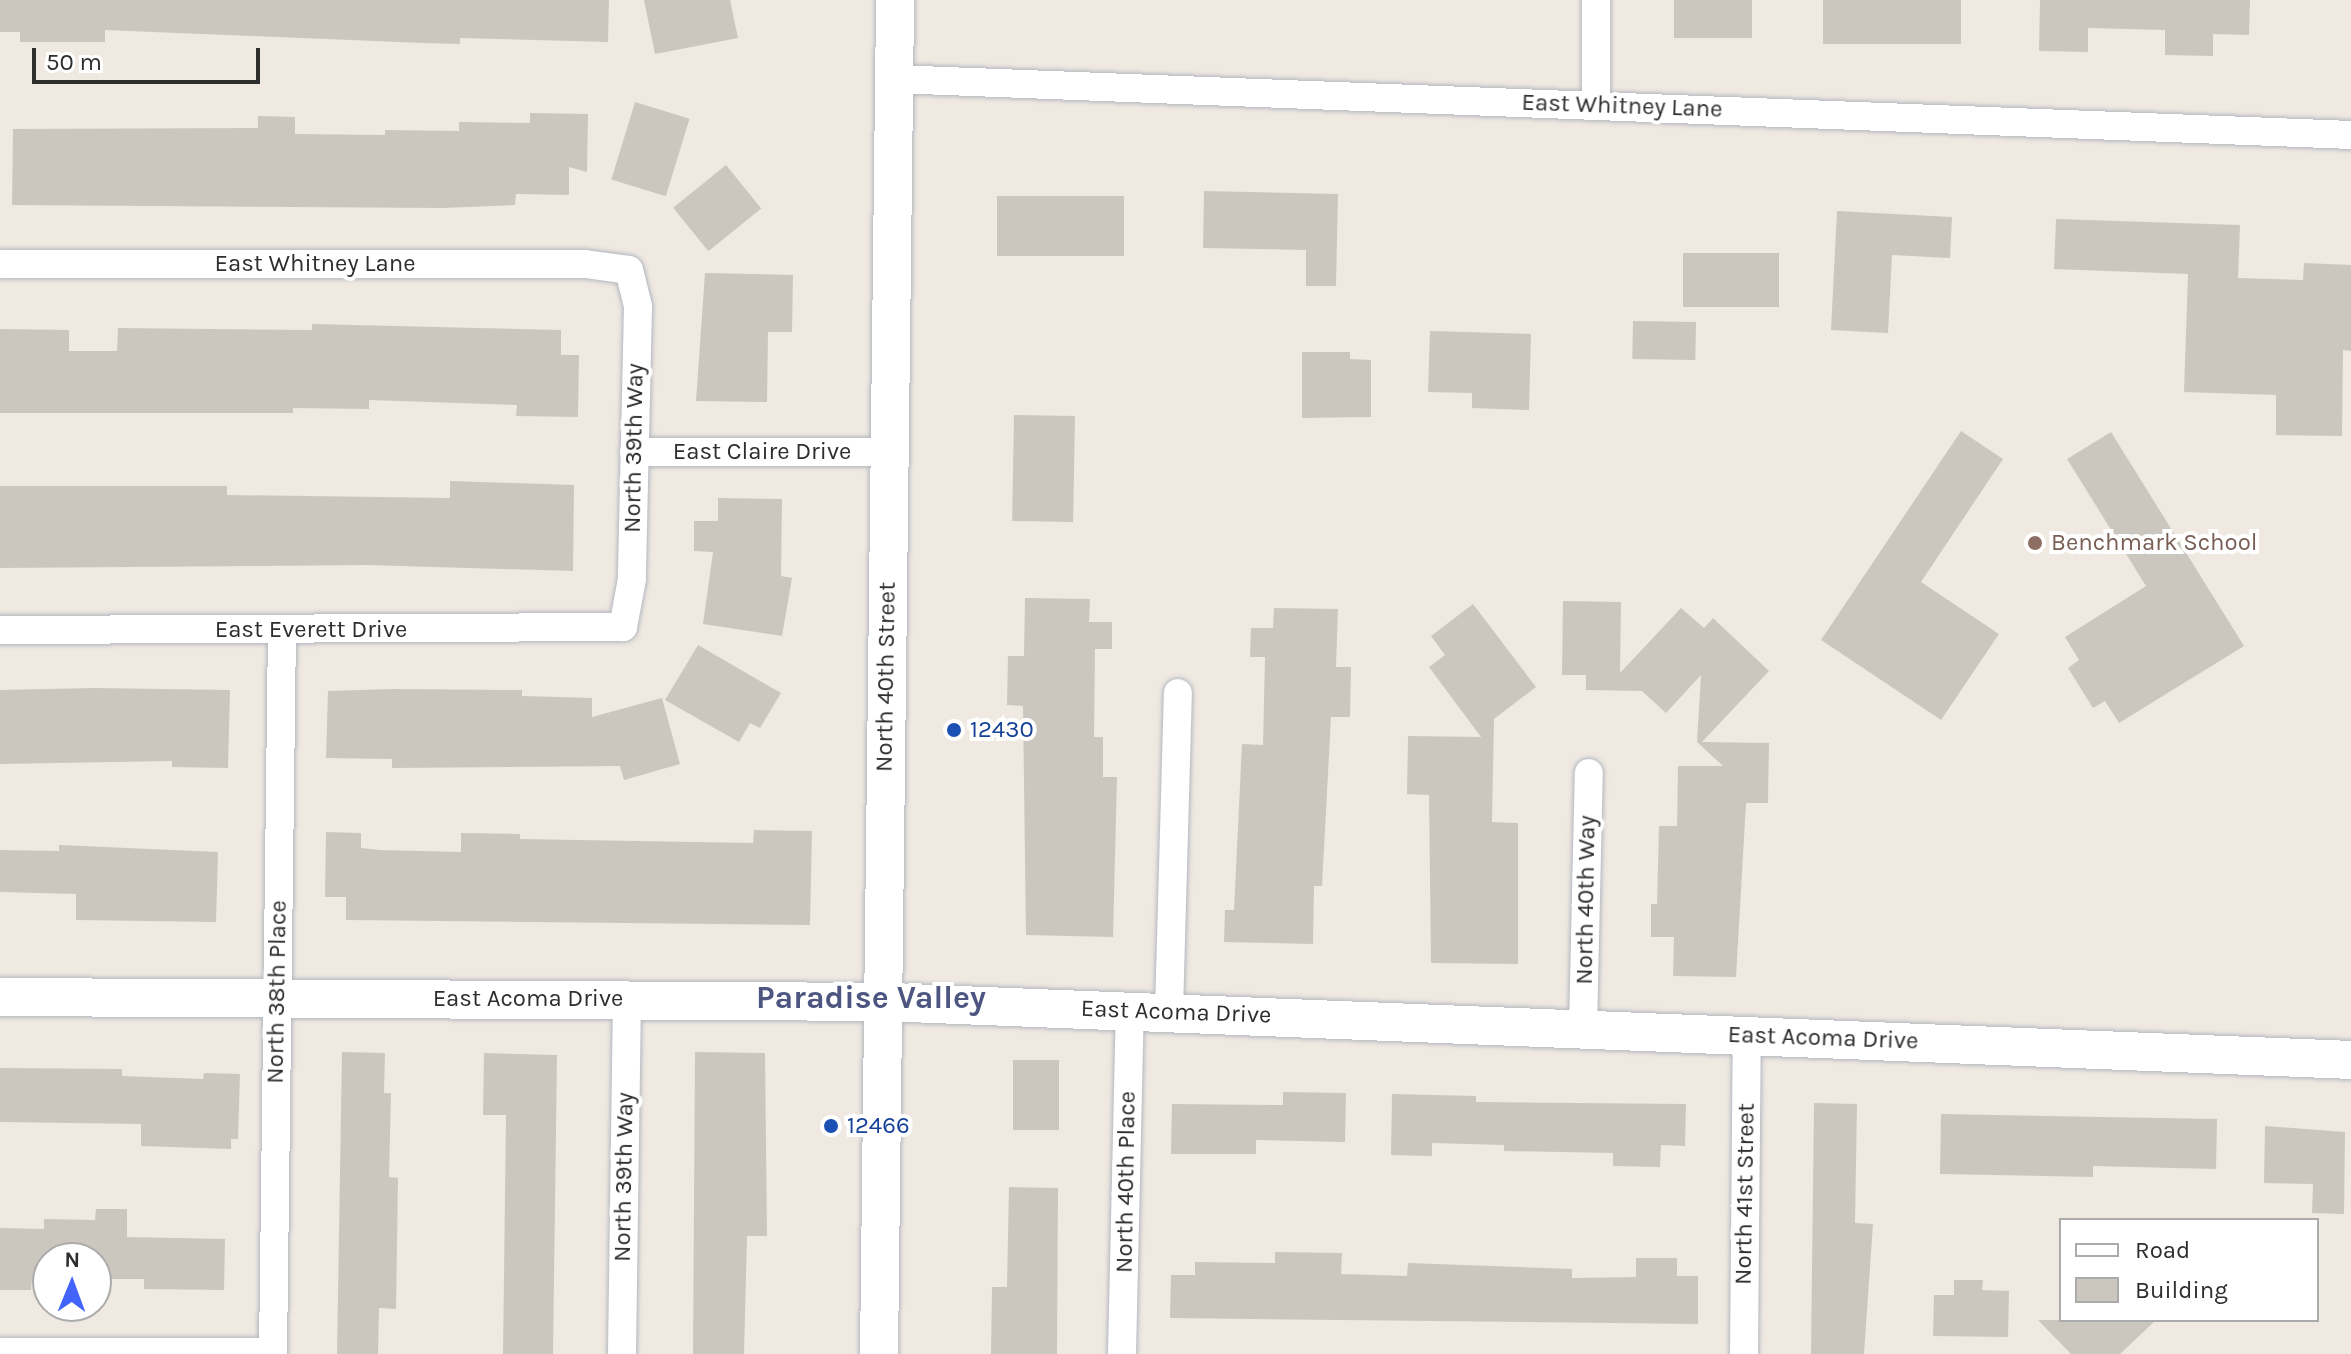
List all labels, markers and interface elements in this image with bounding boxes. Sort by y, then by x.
scale bar [36,32,264,82]
text: 50 m [46,48,102,76]
street label: East Whitney Lane [1521,88,1723,124]
street label: East Whitney Lane [214,250,416,278]
street label: North 39th Way [618,363,650,533]
street label: East Claire Drive [673,438,851,466]
place label: Benchmark School [2051,529,2257,557]
marker: Benchmark School [2026,534,2044,552]
street label: North 40th Street [870,582,902,772]
street label: East Everett Drive [215,616,407,644]
place label: 12430 [970,716,1034,744]
marker: 12430 [945,721,963,739]
street label: North 40th Way [1570,815,1602,985]
street label: North 38th Place [261,900,293,1084]
district label: Paradise Valley [756,979,986,1017]
street label: East Acoma Drive [433,985,623,1013]
street label: East Acoma Drive [1080,994,1272,1030]
street label: East Acoma Drive [1727,1020,1919,1056]
street label: North 40th Place [1110,1091,1142,1273]
street label: North 39th Way [608,1092,640,1262]
street label: North 41st Street [1729,1103,1761,1285]
place label: 12466 [847,1112,910,1140]
marker: 12466 [822,1117,840,1135]
legend [2059,1218,2319,1322]
text: Road [2135,1236,2190,1264]
north arrow [32,1242,112,1322]
text: N [64,1247,81,1273]
text: Building [2135,1276,2228,1304]

